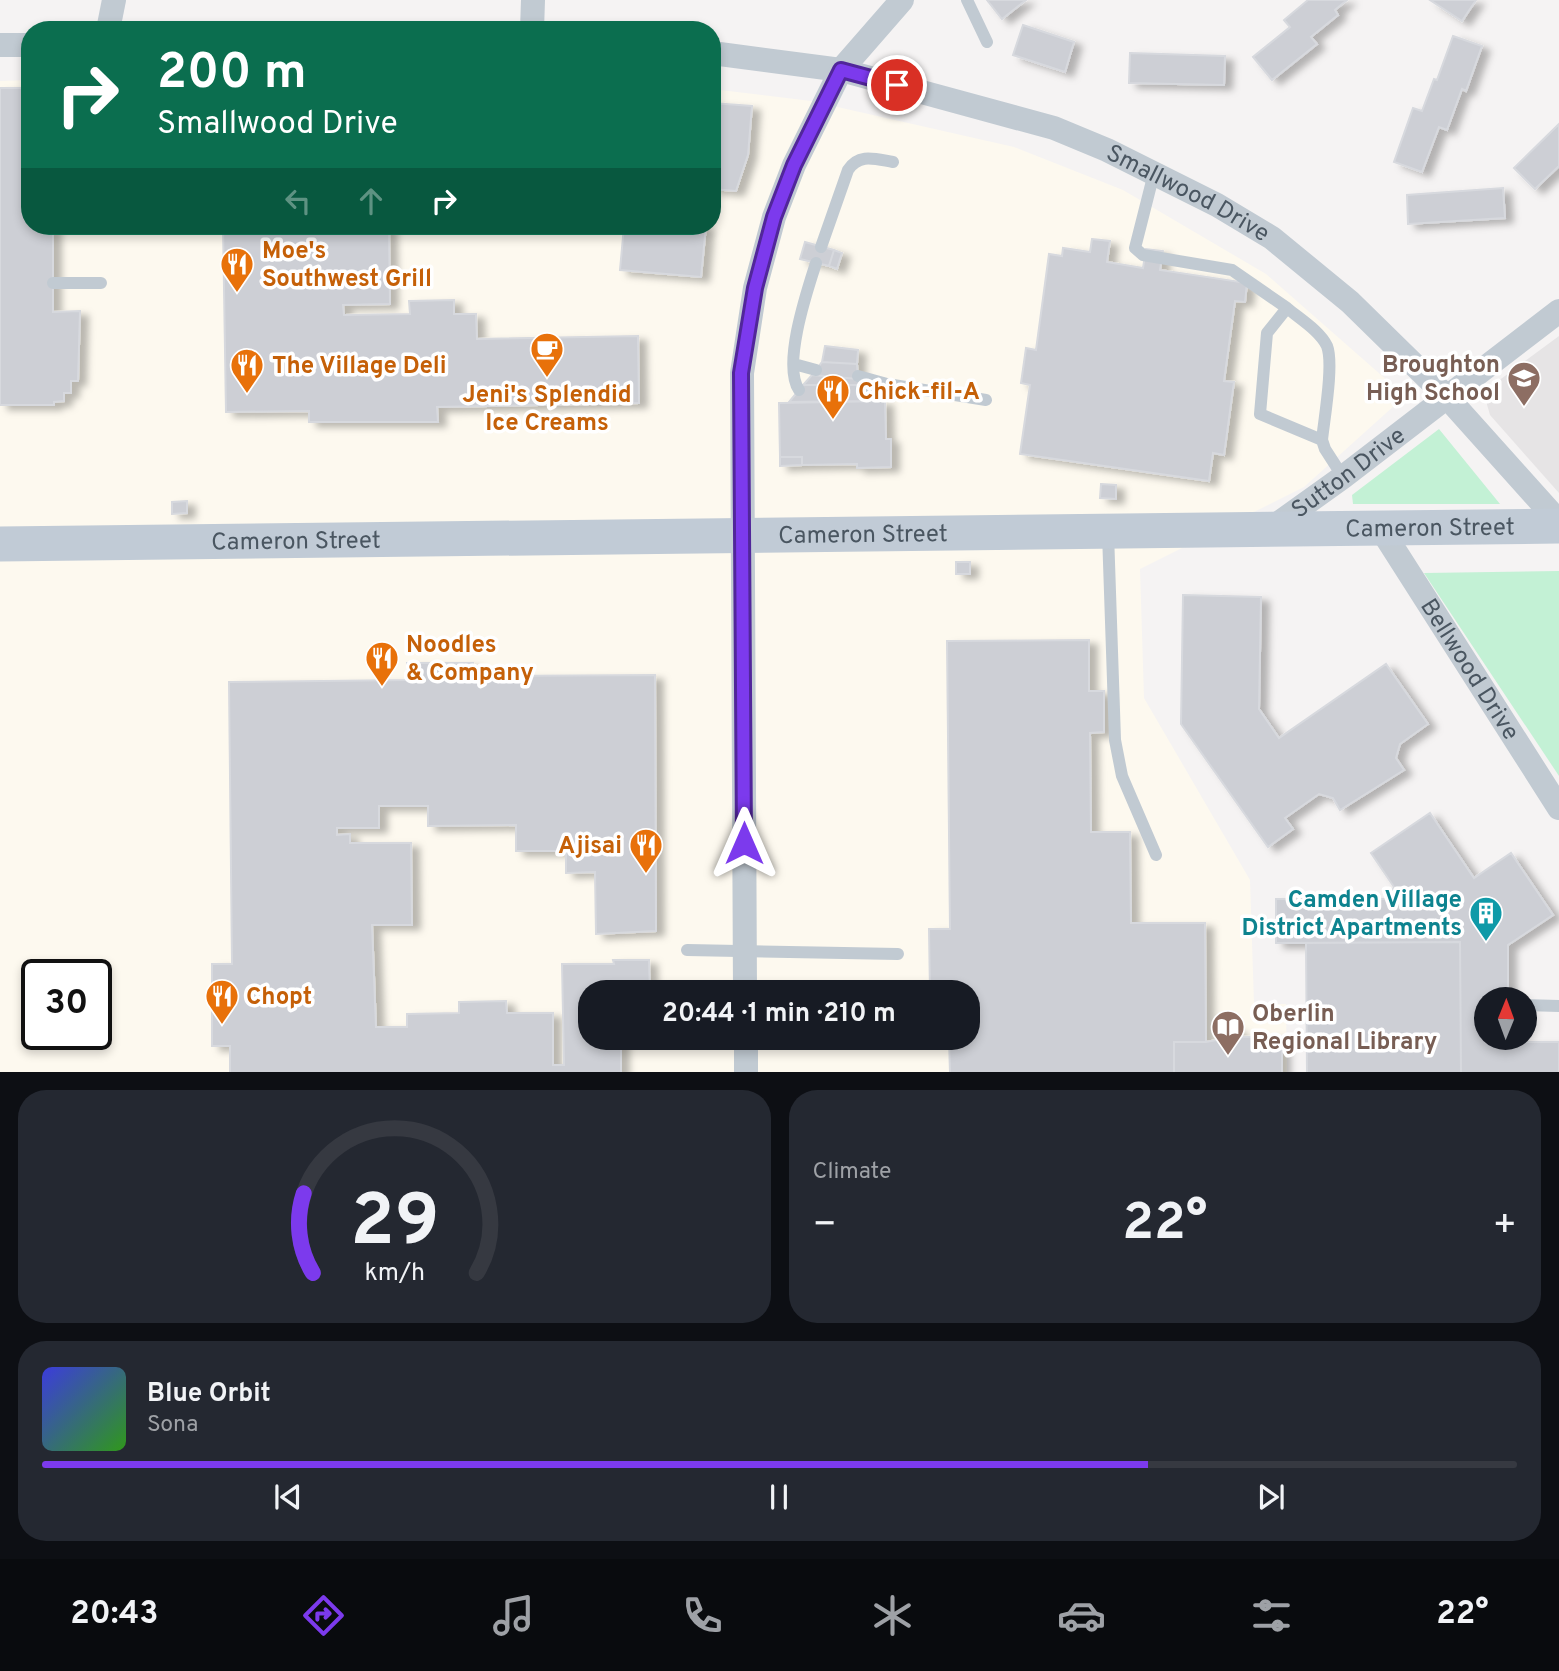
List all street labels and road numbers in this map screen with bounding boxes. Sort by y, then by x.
street label: Smallwood Drive [1101,139,1274,250]
street label: Sutton Drive [1286,421,1412,526]
street label: Cameron Street [1345,514,1515,545]
street label: Cameron Street [778,520,948,552]
street label: Cameron Street [211,527,381,559]
street label: Bellwood Drive [1412,594,1525,746]

